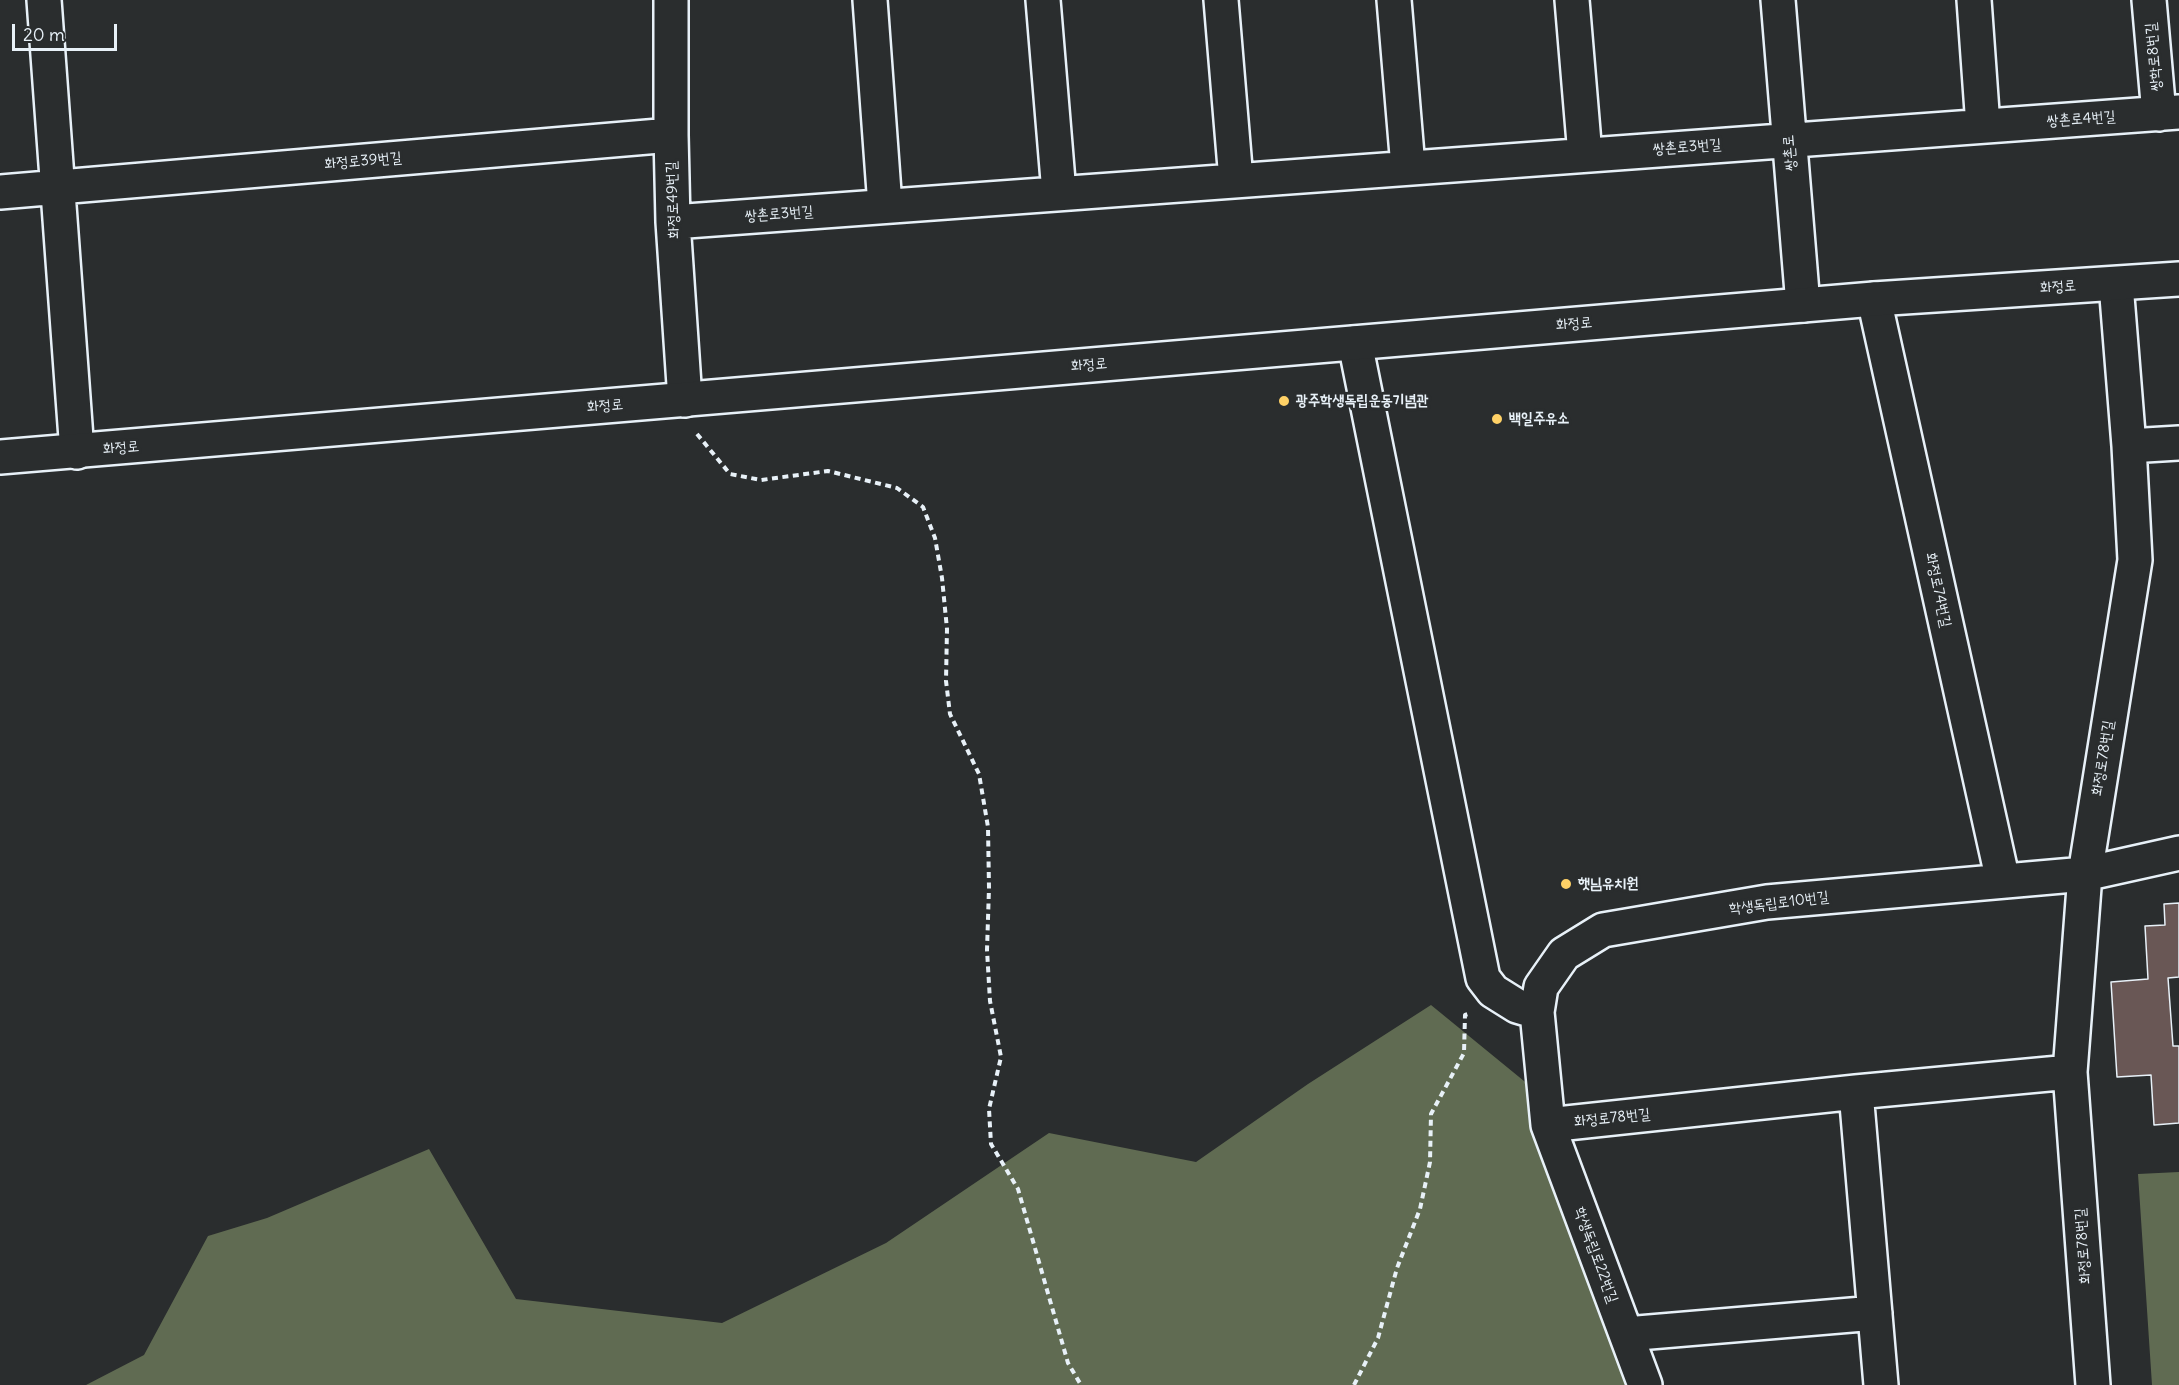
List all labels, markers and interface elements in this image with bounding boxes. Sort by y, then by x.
scale bar [15,12,120,50]
street label: 쌍학로8번길 [2142,22,2166,92]
text: 20 m [23,23,65,46]
street label: 쌍촌로4번길 [2046,108,2116,130]
street label: 쌍촌로 [1779,134,1801,172]
street label: 쌍촌로3번길 [1652,136,1722,158]
street label: 화정로39번길 [324,149,402,173]
street label: 화정로49번길 [663,161,683,239]
street label: 쌍촌로3번길 [744,203,814,225]
street label: 화정로 [2039,277,2077,297]
street label: 화정로 [1555,313,1593,335]
street label: 화정로 [1070,354,1108,376]
place label: 광주학생독립운동기념관 [1296,392,1429,410]
marker: 광주학생독립운동기념관 [1277,394,1291,408]
street label: 화정로 [586,395,624,417]
place label: 백일주유소 [1509,410,1569,428]
marker: 백일주유소 [1490,412,1504,426]
street label: 화정로 [102,437,140,459]
street label: 화정로74번길 [1921,551,1955,629]
street label: 화정로78번길 [2088,719,2118,797]
place label: 햇님유치원 [1578,875,1638,893]
marker: 햇님유치원 [1559,877,1573,891]
street label: 학생독립로10번길 [1728,888,1830,918]
street label: 화정로78번길 [1573,1105,1651,1131]
street label: 학생독립로22번길 [1570,1204,1622,1306]
street label: 화정로78번길 [2071,1207,2095,1285]

